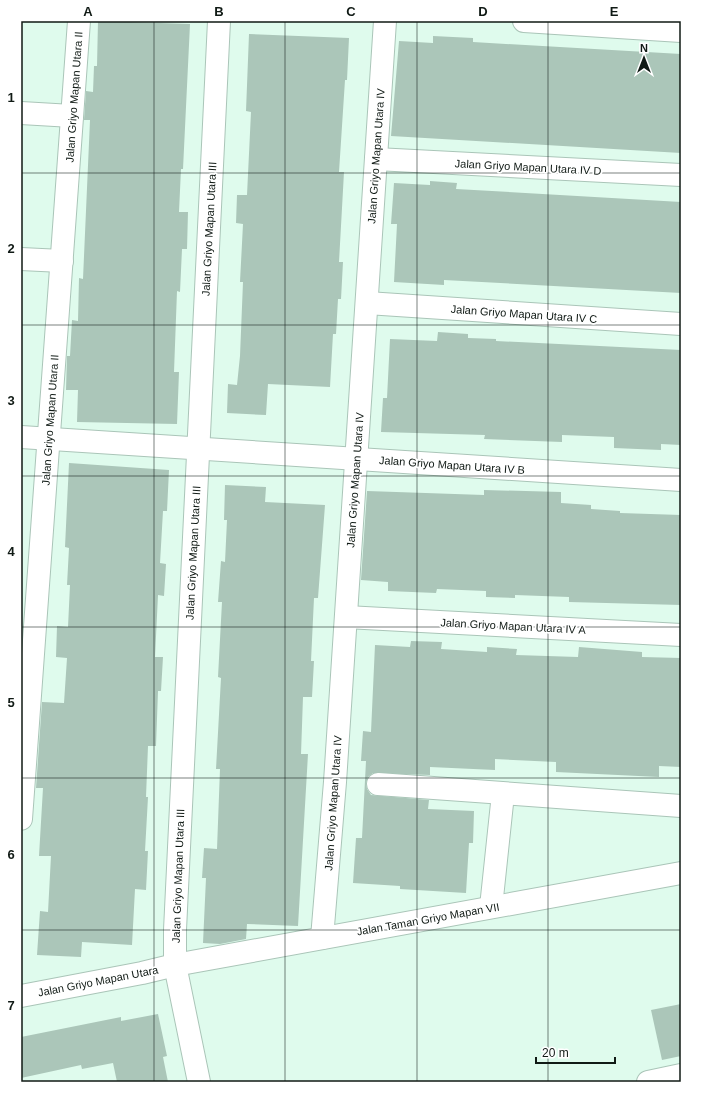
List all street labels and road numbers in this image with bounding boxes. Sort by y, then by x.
street label: Jalan Griyo Mapan Utara II [63,31,85,163]
street label: Jalan Griyo Mapan Utara IV [365,87,387,224]
street label: Jalan Griyo Mapan Utara IV D [454,157,602,177]
street label: Jalan Griyo Mapan Utara III [199,162,219,296]
street label: Jalan Griyo Mapan Utara IV C [450,303,598,325]
street label: Jalan Griyo Mapan Utara II [39,354,61,486]
street label: Jalan Griyo Mapan Utara IV [344,411,366,548]
street label: Jalan Griyo Mapan Utara IV B [379,454,525,476]
street label: Jalan Griyo Mapan Utara III [183,486,203,620]
street label: Jalan Griyo Mapan Utara IV A [440,616,587,636]
street label: Jalan Griyo Mapan Utara IV [322,734,344,871]
street label: Jalan Griyo Mapan Utara III [170,809,186,943]
street label: Jalan Taman Griyo Mapan VII [356,901,500,937]
street label: Jalan Griyo Mapan Utara [37,963,160,999]

